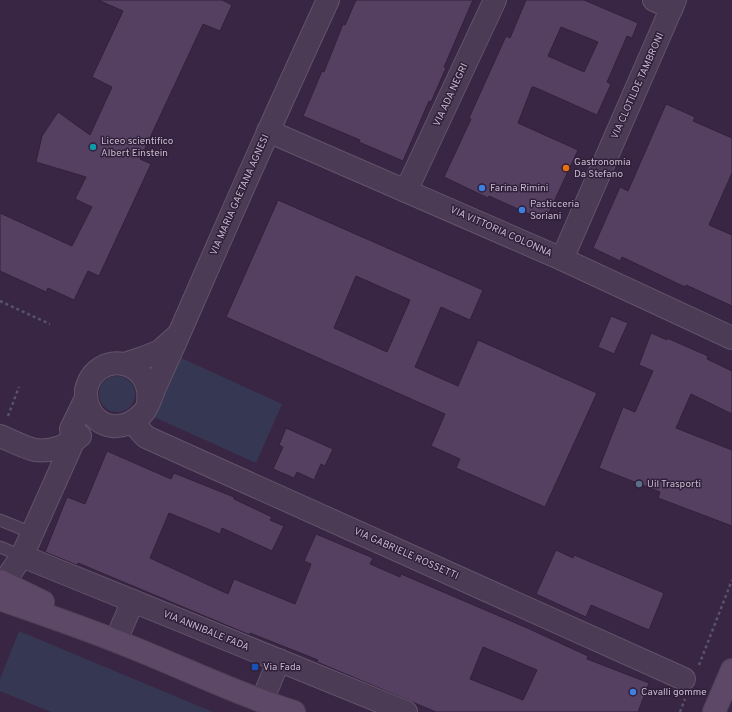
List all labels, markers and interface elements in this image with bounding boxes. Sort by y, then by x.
street label: VIA CLOTILDE TAMBRONI [609,31,667,141]
street label: VIA ADA NEGRI [431,61,471,129]
street label: VIA MARIA GAETANA AGNESI [207,132,273,258]
place label: Liceo scientifico Albert Einstein [101,135,174,160]
marker: Liceo scientifico Albert Einstein [88,142,98,152]
place label: Gastronomia Da Stefano [574,156,631,181]
marker: Gastronomia Da Stefano [561,163,571,173]
place label: Farina Rimini [490,182,548,195]
marker: Farina Rimini [477,183,487,193]
place label: Pasticceria Soriani [530,198,579,223]
street label: VIA VITTORIA COLONNA [448,204,554,260]
marker: Pasticceria Soriani [517,205,527,215]
place label: Uil Trasporti [647,478,701,491]
marker: Uil Trasporti [634,479,644,489]
street label: VIA GABRIELE ROSSETTI [352,525,460,583]
street label: VIA ANNIBALE FADA [161,608,251,654]
place label: Via Fada [263,661,301,674]
marker: Via Fada [250,662,260,672]
place label: Cavalli gomme [641,686,707,699]
marker: Cavalli gomme [628,687,638,697]

